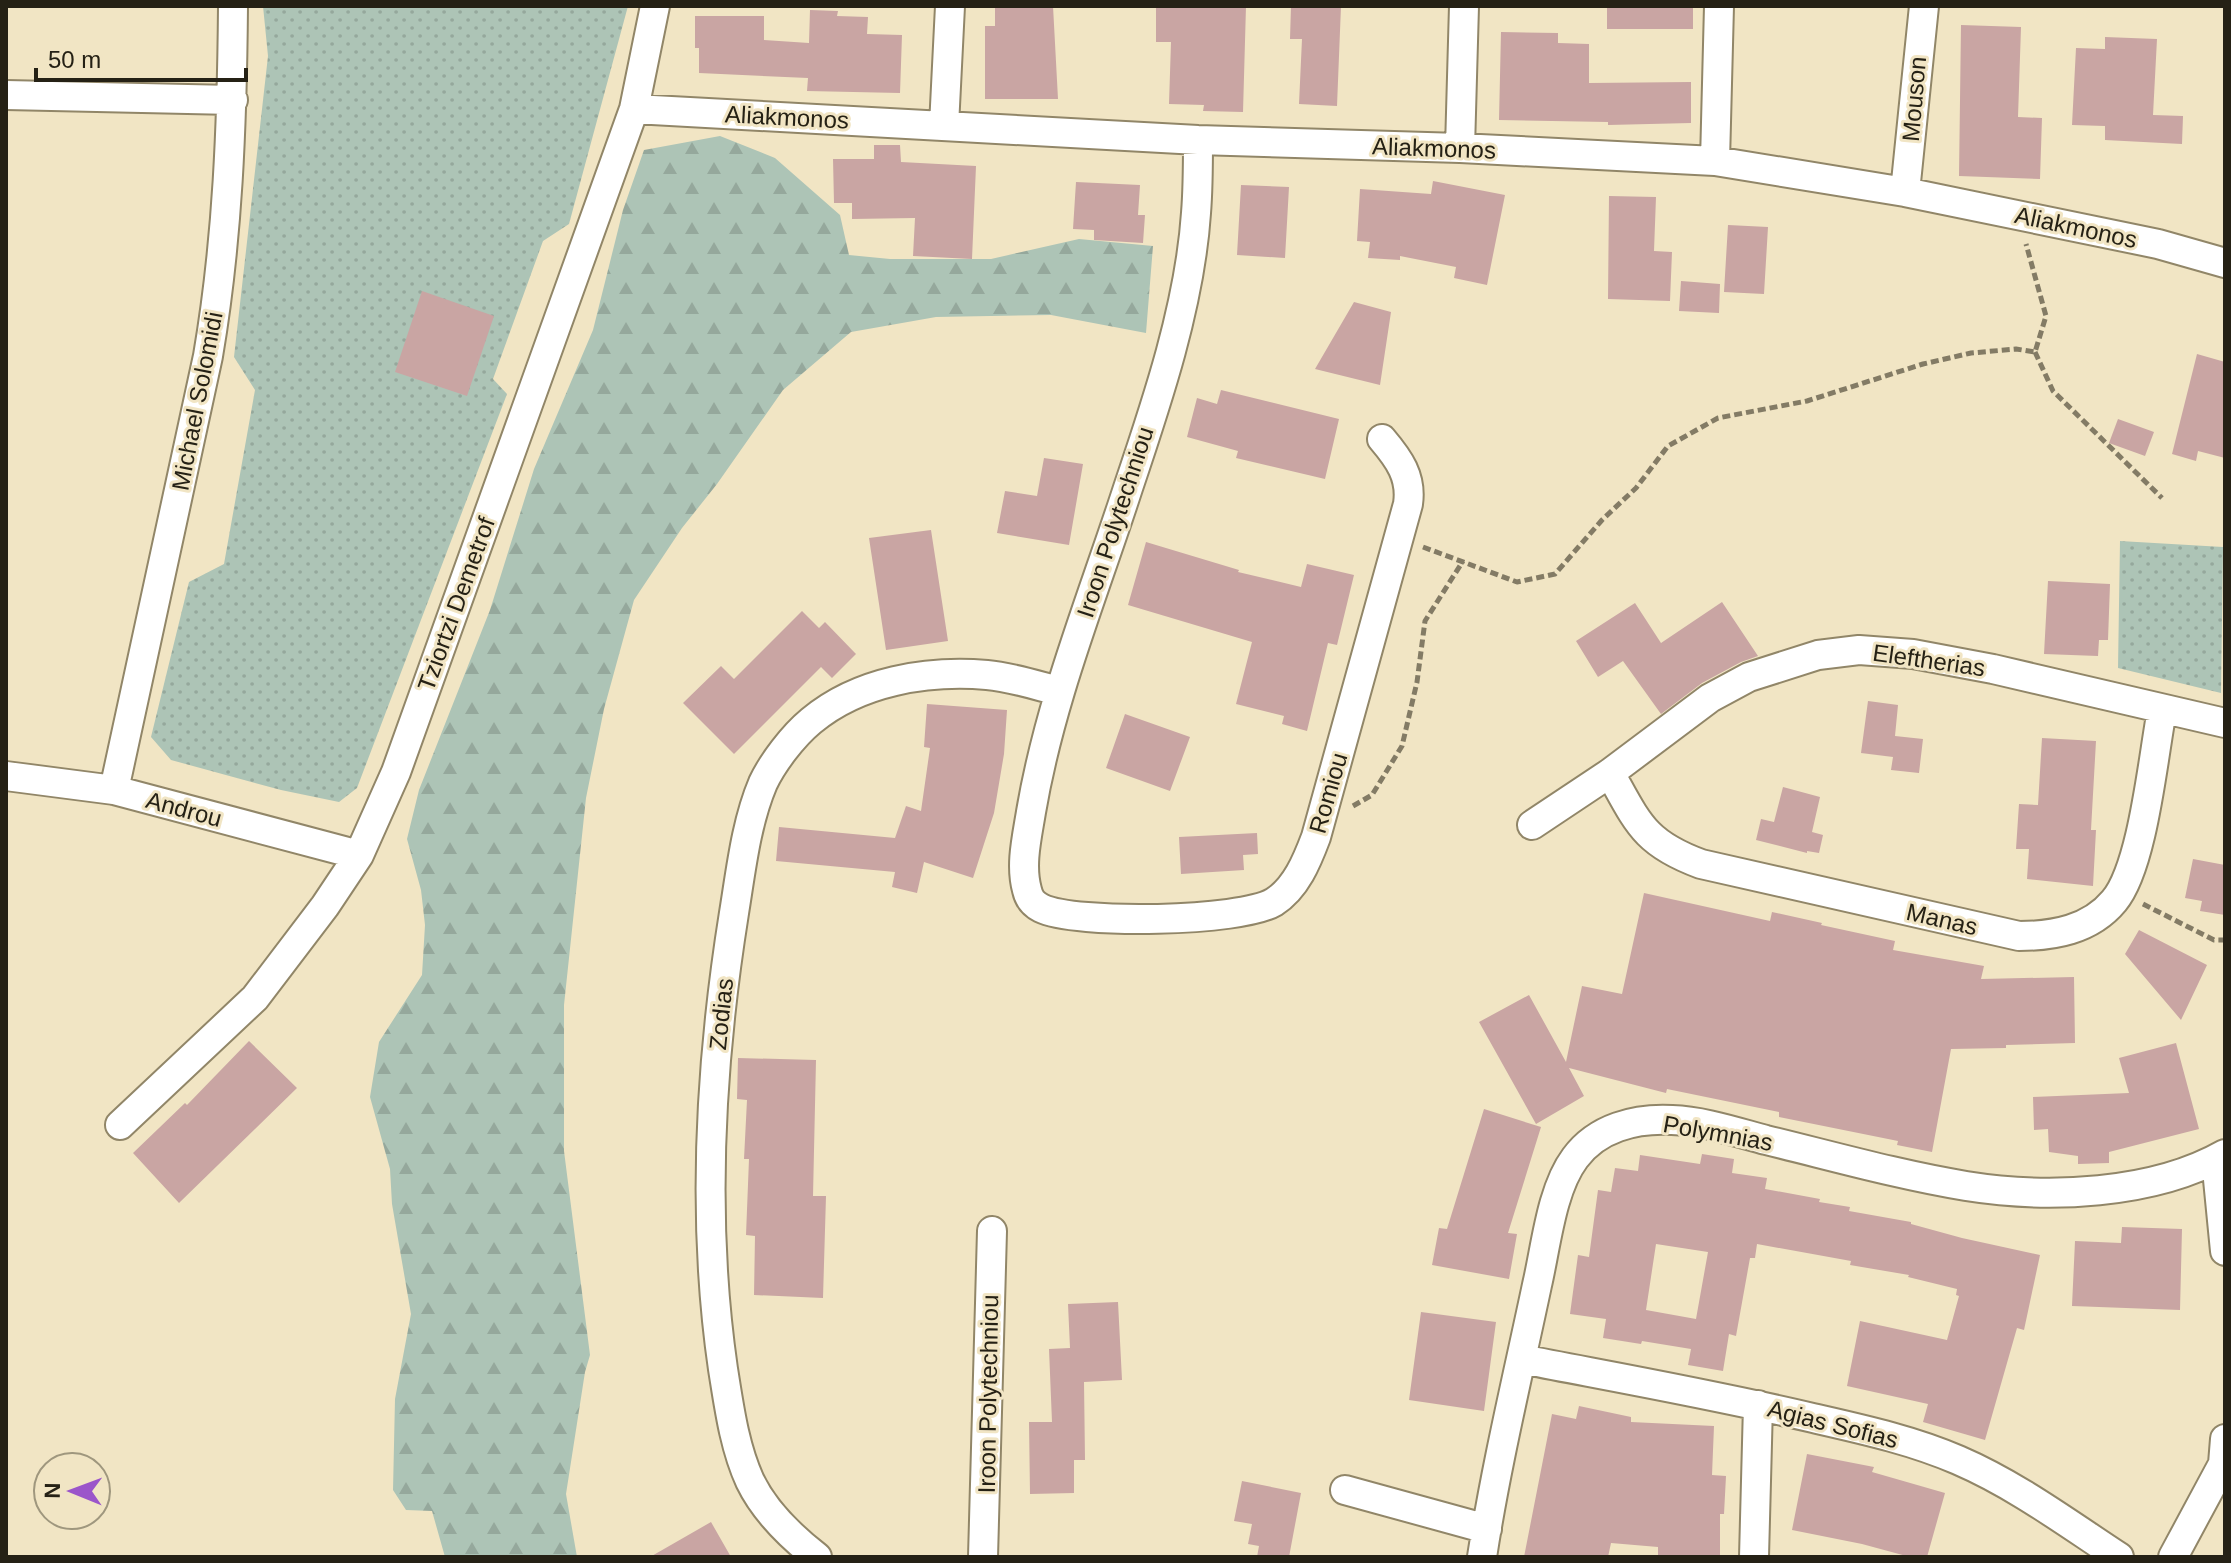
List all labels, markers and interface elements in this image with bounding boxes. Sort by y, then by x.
scale bar [36,32,246,82]
text: 50 m [48,46,101,73]
street label: Mouson [1897,55,1931,143]
street label: Aliakmonos [724,100,850,134]
street label: Aliakmonos [1372,132,1496,164]
street label: Aliakmonos [2013,201,2139,253]
street label: Michael Solomidi [166,309,228,493]
street label: Iroon Polytechniou [1071,423,1159,621]
street label: Tziortzi Demetrof [412,513,500,694]
street label: Eleftherias [1871,639,1987,681]
street label: Romiou [1304,750,1352,836]
street label: Androu [143,786,225,832]
street label: Manas [1904,898,1980,940]
street label: Zodias [704,977,738,1051]
street label: Polymnias [1661,1110,1775,1156]
street label: Iroon Polytechniou [973,1294,1003,1494]
street label: Agias Sofias [1765,1395,1901,1453]
north arrow [32,1451,112,1531]
text: N [40,1482,65,1499]

